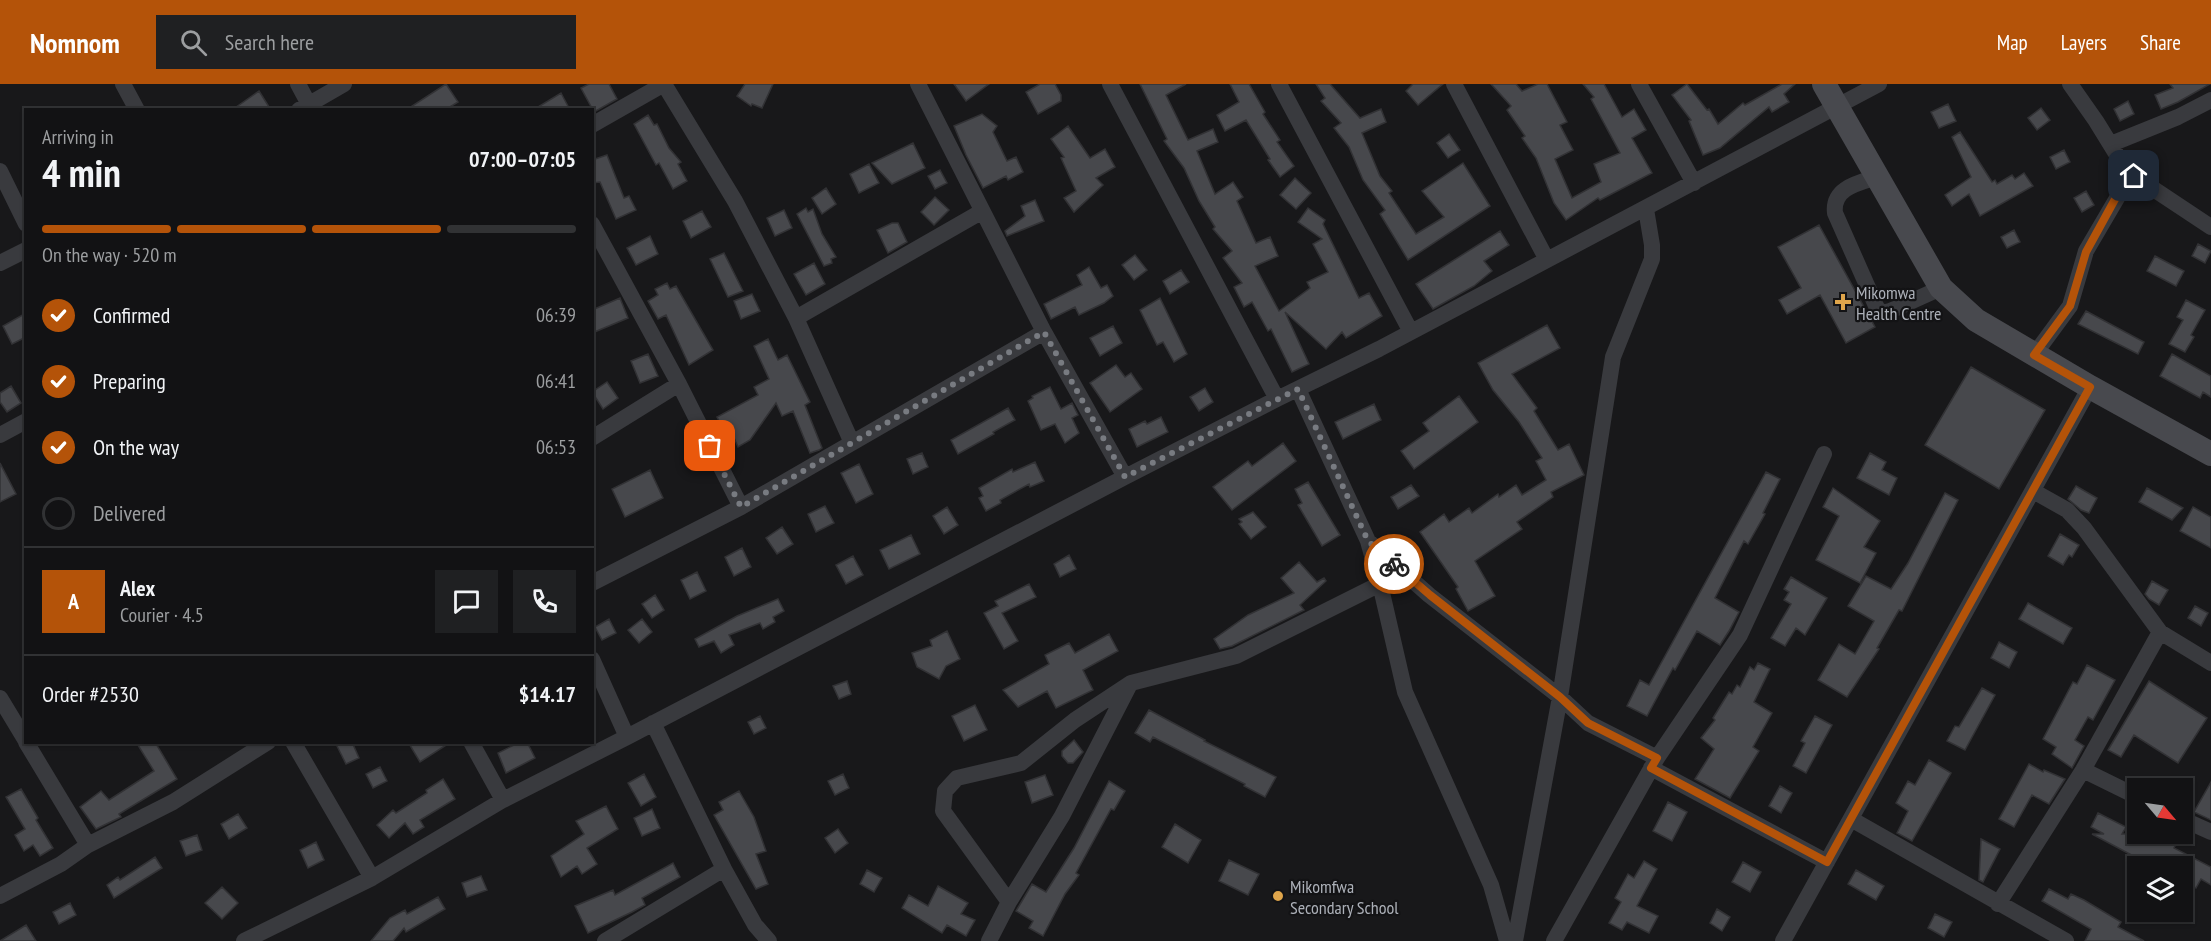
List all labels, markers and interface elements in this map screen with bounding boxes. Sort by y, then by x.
search box [156,15,576,69]
text: Nomnom [30,24,120,61]
icon: search [177,26,210,59]
text: Search here [225,28,314,56]
text: Map [1997,29,2028,56]
text: Layers [2061,29,2107,56]
text: Share [2140,29,2181,56]
text: Arriving in [42,124,114,150]
text: 07:00–07:05 [469,145,576,173]
text: 4 min [42,147,121,198]
pin [2108,150,2159,201]
icon: home [2117,159,2150,192]
text: On the way · 520 m [42,242,177,268]
place label: Mikomwa Health Centre [1856,281,1942,325]
marker: Mikomwa Health Centre [1834,293,1852,311]
icon: check [42,299,75,332]
text: Confirmed [93,301,170,329]
text: 06:39 [536,302,576,328]
icon: check [42,365,75,398]
text: Preparing [93,367,166,395]
text: 06:41 [536,368,576,394]
pin [684,420,735,471]
icon: bag [693,429,726,462]
icon: check [42,431,75,464]
text: On the way [93,433,179,461]
text: 06:53 [536,434,576,460]
text: Delivered [93,499,166,527]
courier [1364,534,1424,594]
icon: bike [1378,548,1411,581]
button: chat [435,570,498,633]
button: phone [513,570,576,633]
text: Alex [120,574,155,602]
text: A [68,587,79,615]
text: Courier · 4.5 [120,602,204,628]
text: Order #2530 [42,680,139,708]
text: $14.17 [519,680,576,708]
north arrow [2127,778,2193,844]
map controls [2127,778,2193,922]
button: layers [2127,856,2193,922]
place label: Mikomfwa Secondary School [1290,875,1399,919]
marker: Mikomfwa Secondary School [1271,889,1285,903]

